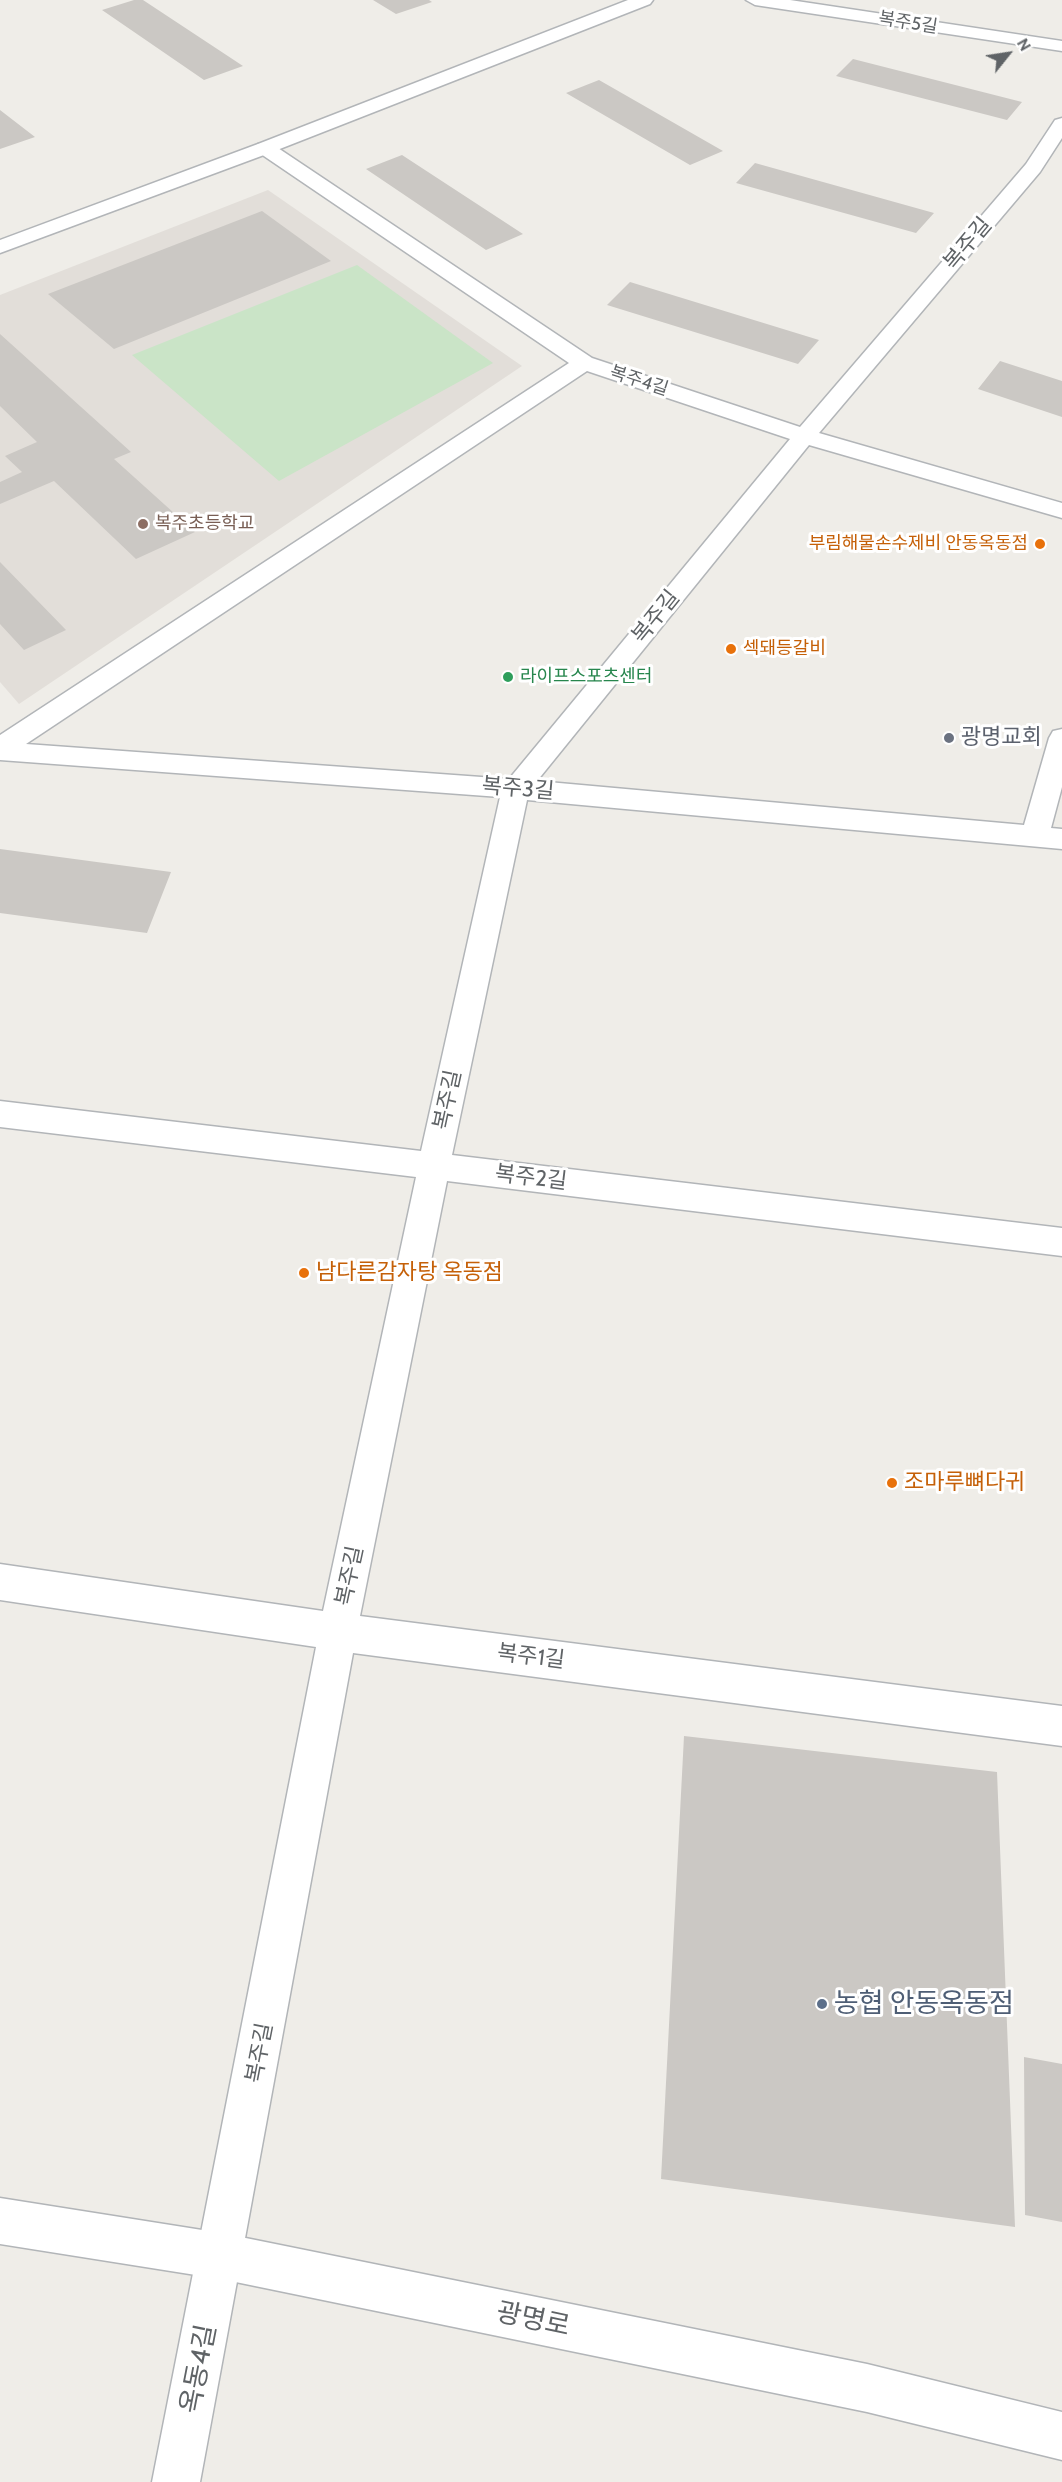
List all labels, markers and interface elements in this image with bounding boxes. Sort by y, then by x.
street label: 복주5길 [877,8,939,38]
north arrow [978,24,1038,84]
text: N [1013,35,1035,54]
street label: 복주길 [938,212,998,276]
street label: 복주4길 [607,361,671,401]
place label: 복주초등학교 [155,513,254,535]
marker: 복주초등학교 [136,517,150,531]
place label: 부림해물손수제비 안동옥동점 [809,533,1028,555]
marker: 부림해물손수제비 안동옥동점 [1033,537,1047,551]
street label: 복주길 [627,585,685,649]
place label: 섹돼등갈비 [743,638,826,660]
marker: 섹돼등갈비 [724,642,738,656]
place label: 라이프스포츠센터 [520,666,652,688]
marker: 라이프스포츠센터 [501,670,515,684]
place label: 광명교회 [961,725,1042,751]
marker: 광명교회 [942,731,956,745]
street label: 복주3길 [481,773,555,805]
street label: 복주길 [429,1068,467,1132]
street label: 복주2길 [494,1160,568,1196]
place label: 남다른감자탕 옥동점 [316,1260,503,1286]
marker: 남다른감자탕 옥동점 [297,1266,311,1280]
place label: 조마루뼈다귀 [904,1470,1025,1496]
marker: 조마루뼈다귀 [885,1476,899,1490]
street label: 복주길 [331,1544,369,1608]
street label: 복주1길 [496,1640,566,1674]
place label: 농협 안동옥동점 [834,1988,1014,2020]
marker: 농협 안동옥동점 [815,1997,829,2011]
street label: 복주길 [241,2021,279,2085]
street label: 광명로 [493,2296,573,2344]
street label: 옥동4길 [174,2322,224,2416]

